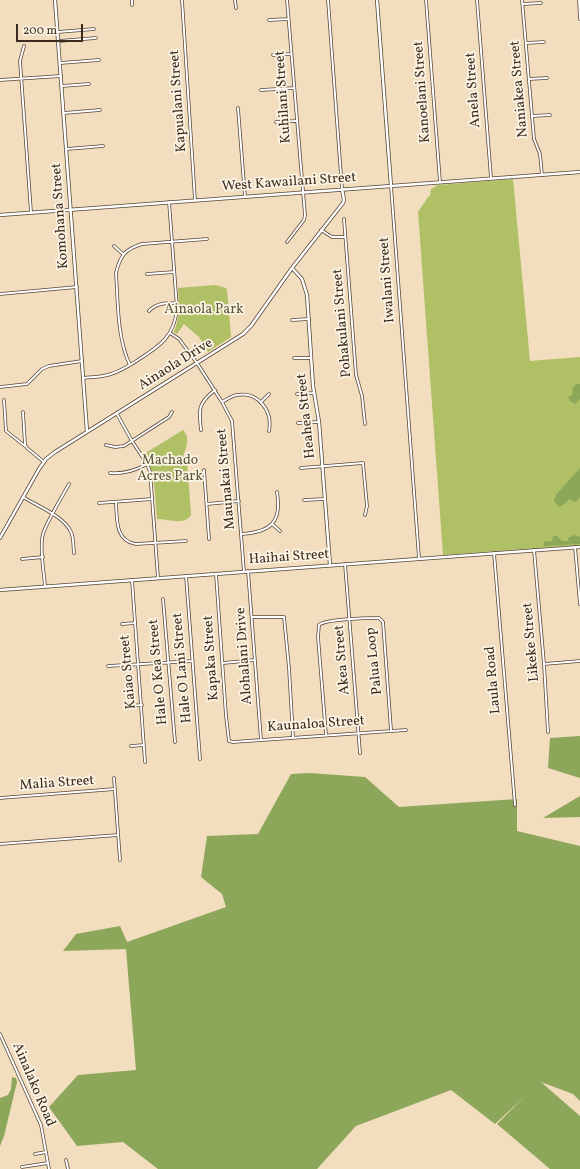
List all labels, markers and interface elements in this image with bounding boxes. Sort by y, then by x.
scale bar [18,16,85,42]
text: 200 m [23,23,57,39]
street label: Kanoelani Street [411,40,435,144]
street label: Naniakea Street [507,40,533,138]
street label: Kapualani Street [167,49,191,153]
street label: Kuhilani Street [272,50,296,144]
street label: Anela Street [463,52,485,128]
street label: Komohana Street [49,162,73,270]
street label: West Kawailani Street [221,170,357,196]
street label: Iwalani Street [377,237,399,323]
street label: Pohakulani Street [330,268,356,378]
park label: Ainaola Park [164,302,244,318]
street label: Ainaola Drive [136,335,216,395]
street label: Heahea Street [294,373,320,459]
street label: Maunakai Street [214,428,240,530]
park label: Machado Acres Park [137,453,203,486]
street label: Haihai Street [248,547,330,569]
street label: Likeke Street [520,602,544,682]
street label: Alohalani Drive [233,607,257,705]
street label: Hale O Lani Street [170,612,196,724]
street label: Kapaka Street [201,615,223,701]
street label: Hale O Kea Street [146,618,172,726]
street label: Akea Street [332,624,354,696]
street label: Palua Loop [363,626,387,696]
street label: Kaiao Street [117,634,141,710]
street label: Laula Road [483,645,505,715]
street label: Kaunaloa Street [267,713,365,737]
street label: Malia Street [19,773,95,795]
street label: Ainalako Road [8,1040,58,1130]

